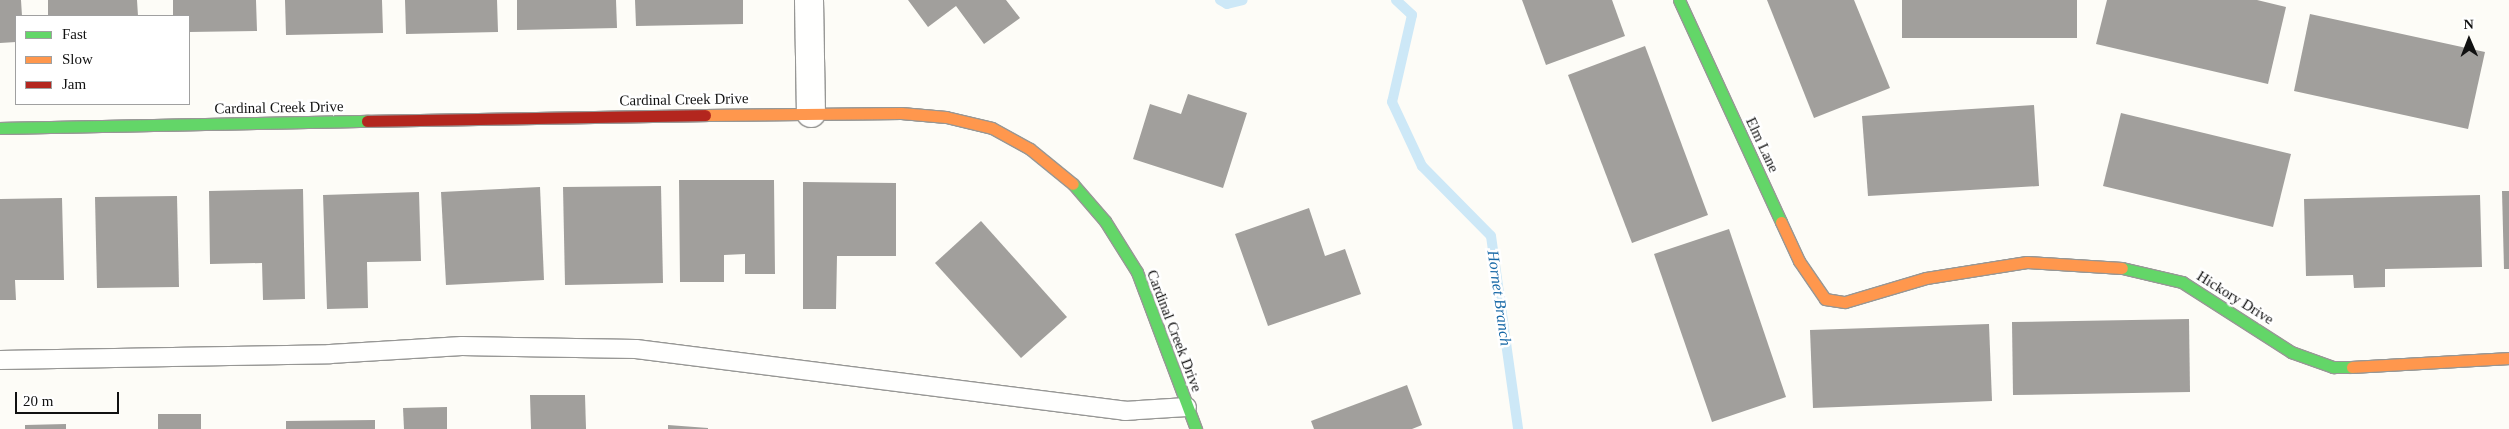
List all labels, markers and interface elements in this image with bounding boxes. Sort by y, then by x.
legend [15,15,190,105]
north arrow [2444,15,2494,65]
text: N [2464,17,2474,32]
text: Fast [62,26,87,42]
text: Slow [62,51,93,67]
text: Jam [62,76,86,92]
street label: Cardinal Creek Drive [619,90,749,110]
street label: Cardinal Creek Drive [214,98,344,118]
street label: Elm Lane [1741,115,1783,175]
water label: Hornet Branch [1483,249,1515,347]
street label: Hickory Drive [2193,267,2277,329]
street label: Cardinal Creek Drive [1142,268,1206,394]
scale bar [18,382,121,414]
text: 20 m [23,393,53,409]

